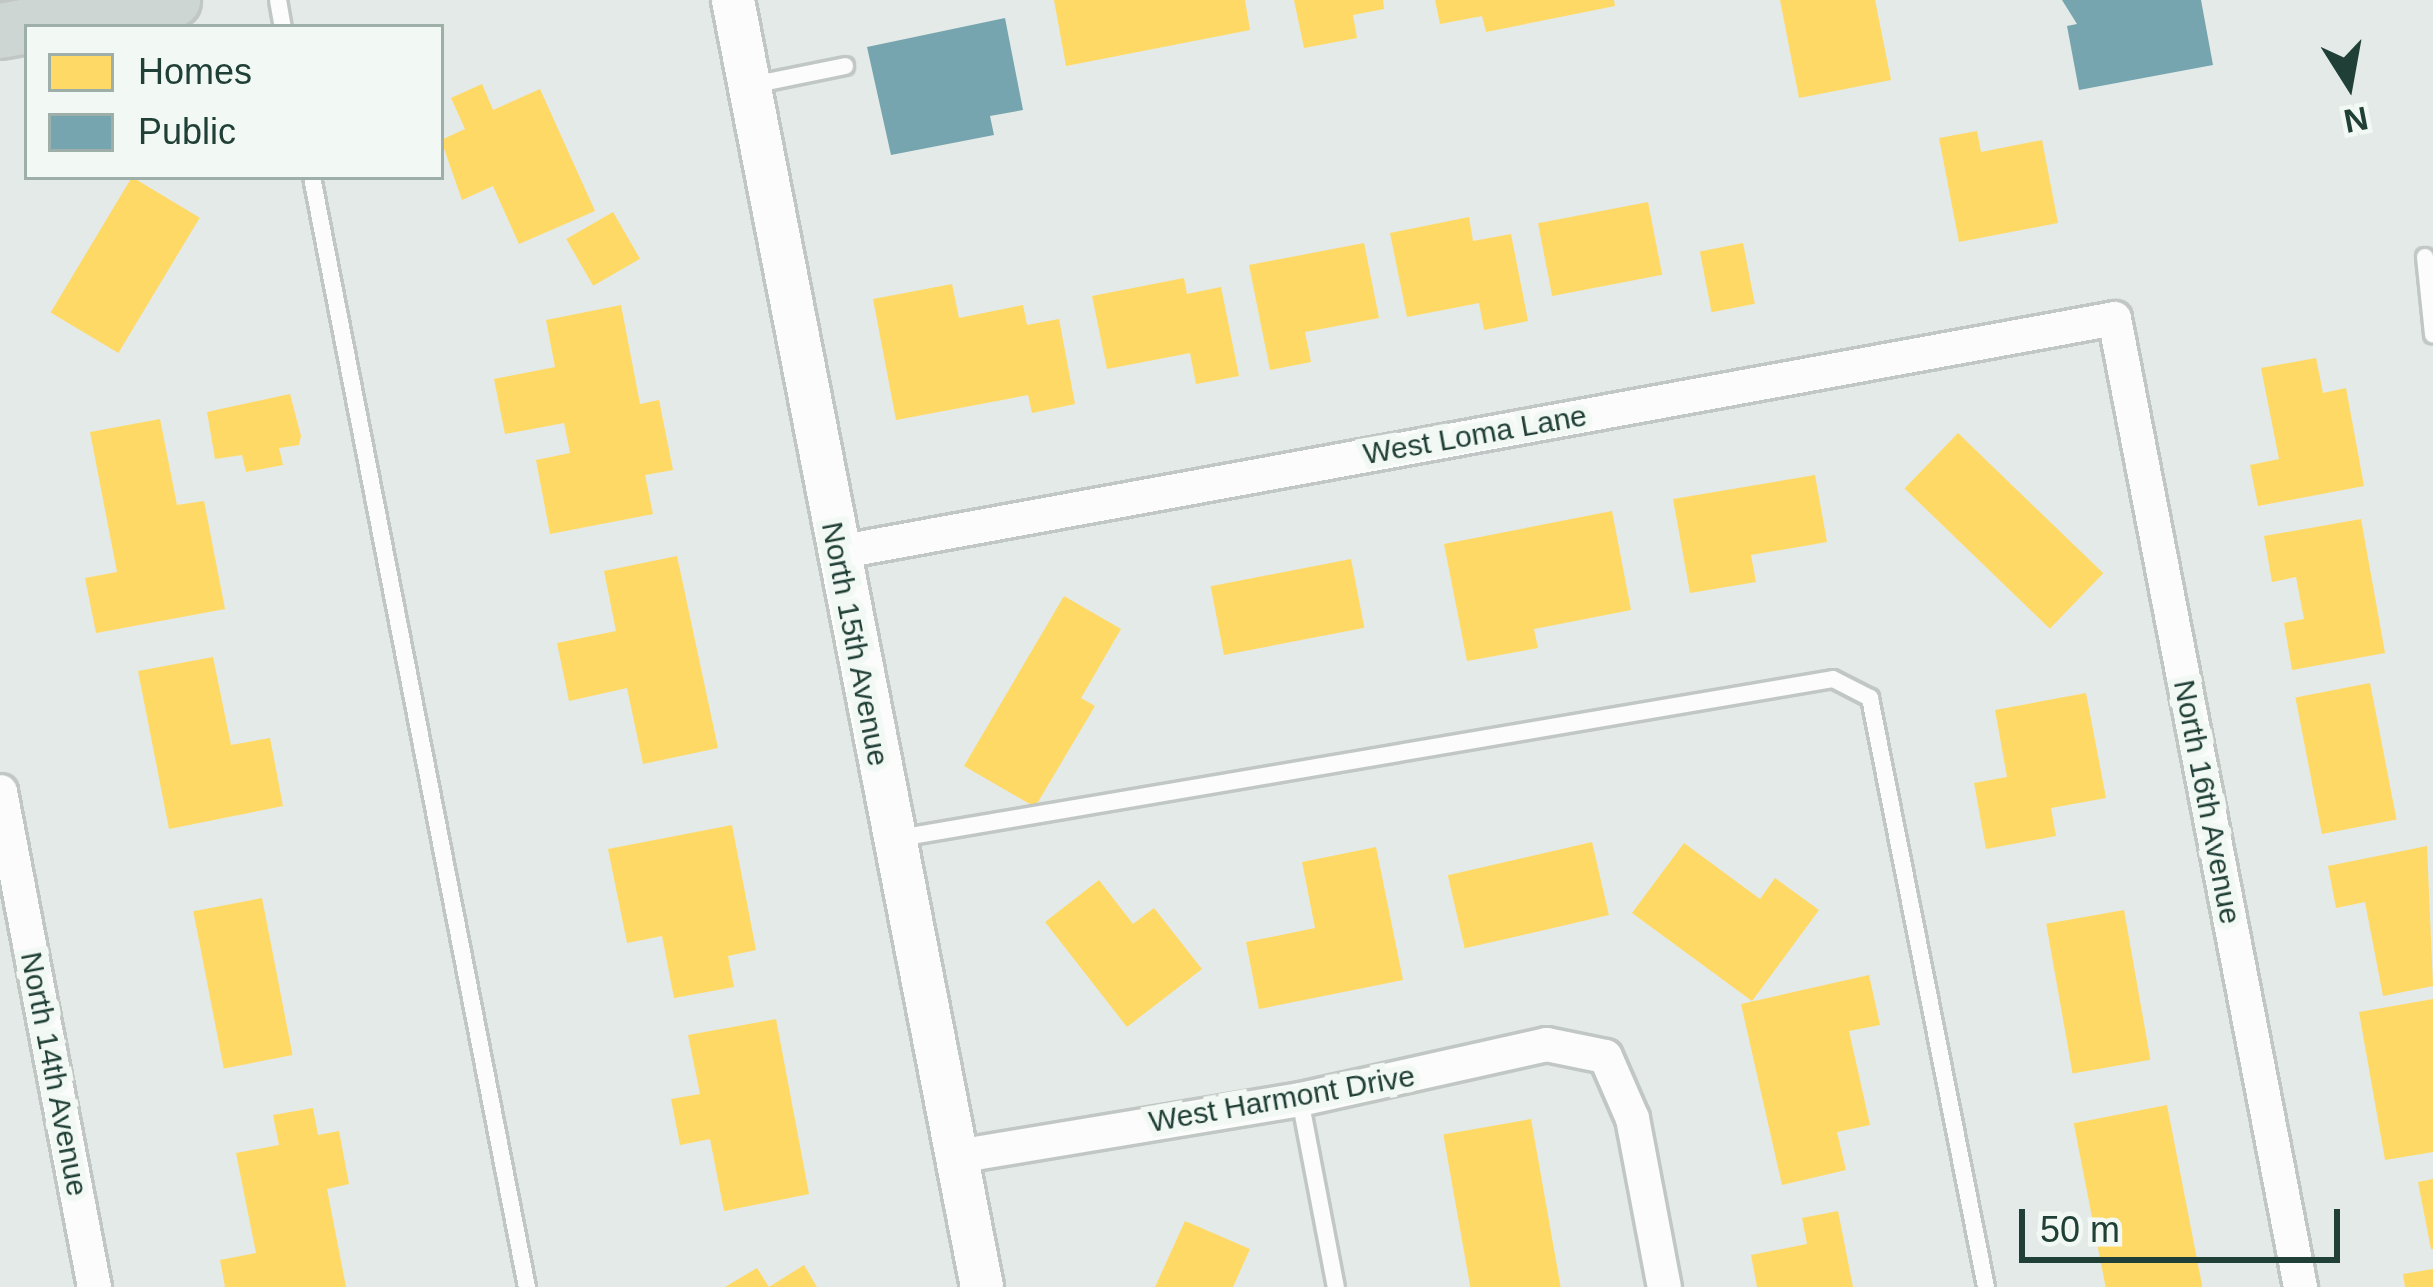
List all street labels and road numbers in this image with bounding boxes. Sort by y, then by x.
street label: West Loma Lane [1360,398,1590,472]
street label: North 15th Avenue [814,518,896,770]
street label: North 16th Avenue [2166,676,2248,928]
street label: North 14th Avenue [13,948,95,1200]
street label: West Harmont Drive [1146,1058,1418,1140]

